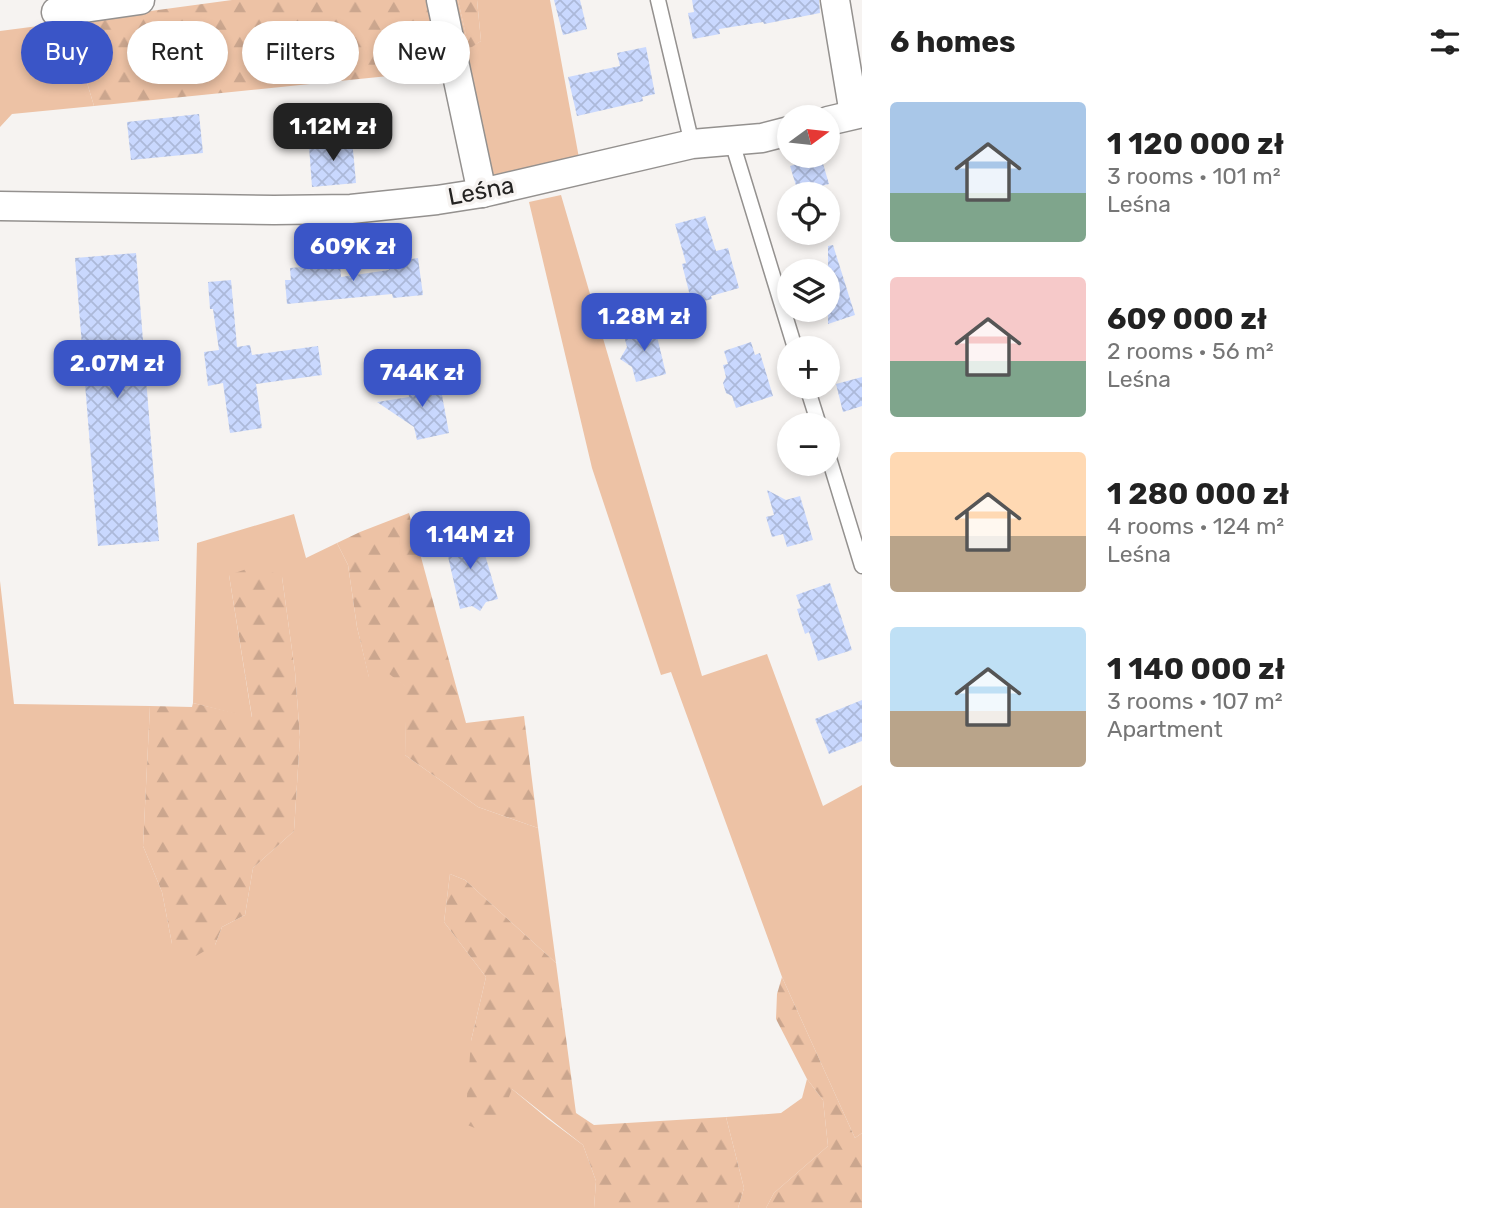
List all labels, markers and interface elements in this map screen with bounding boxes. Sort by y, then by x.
chip: Buy [21,21,113,84]
chip: Rent [127,21,228,84]
chip: Filters [242,21,359,84]
chip: New [373,21,470,84]
icon: filters [1426,23,1464,61]
text: 6 homes [890,24,1016,60]
pin: 1.12M zł [261,104,405,163]
north arrow [777,105,840,168]
map controls [777,105,840,476]
text: 1.12M zł [289,112,377,140]
text: 1 120 000 zł [1107,126,1284,162]
icon: home [946,130,1030,214]
text: 3 rooms · 101 m² [1107,162,1281,190]
street label: Leśna [446,171,516,211]
button: locate [777,182,840,245]
text: Leśna [1107,190,1171,218]
pin: 609K zł [288,224,418,283]
text: 609K zł [310,232,396,260]
button: layers [777,259,840,322]
pin: 1.28M zł [572,294,716,353]
text: 609 000 zł [1107,301,1267,337]
text: 1.28M zł [597,302,691,330]
icon: home [946,305,1030,389]
button: + [777,336,840,399]
text: 2 rooms · 56 m² [1107,337,1274,365]
pin: 2.07M zł [45,340,189,400]
text: 2.07M zł [70,349,164,377]
pin: 744K zł [357,350,487,409]
text: 744K zł [380,358,464,386]
text: Leśna [1107,365,1171,393]
button: − [777,413,840,476]
text: 1 280 000 zł [1107,476,1289,512]
icon: home [946,480,1030,564]
pin: 1.14M zł [398,512,542,571]
text: 4 rooms · 124 m² [1107,512,1284,540]
text: 1.14M zł [426,520,514,548]
text: Leśna [1107,540,1171,568]
text: 1 140 000 zł [1107,651,1285,687]
icon: home [946,655,1030,739]
text: 3 rooms · 107 m² [1107,687,1283,715]
text: Apartment [1107,715,1223,743]

